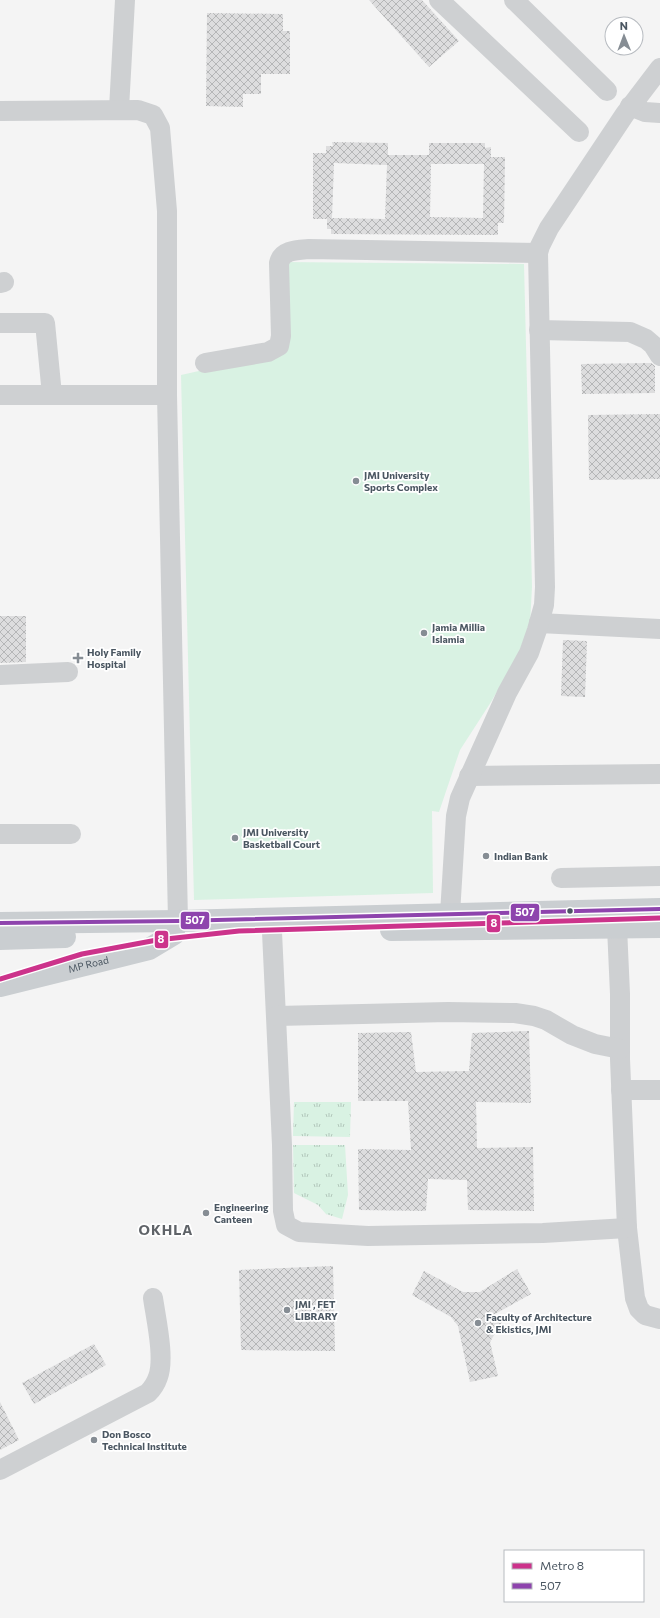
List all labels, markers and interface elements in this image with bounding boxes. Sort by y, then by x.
north arrow [604,16,644,56]
text: N [620,19,628,32]
place label: JMI University Sports Complex [364,469,438,493]
marker: JMI University Sports Complex [351,476,361,486]
place label: Jamia Millia Islamia [432,621,485,645]
marker: Jamia Millia Islamia [419,628,429,638]
place label: Holy Family Hospital [87,646,142,670]
marker: Holy Family Hospital [72,652,84,664]
place label: JMI University Basketball Court [243,826,320,850]
marker: JMI University Basketball Court [230,833,240,843]
place label: Indian Bank [494,850,548,862]
marker: Indian Bank [481,851,491,861]
line badge: 507 [510,903,540,922]
text: 507 [515,905,535,918]
unlabelled marker [565,906,575,916]
line badge: 507 [180,911,210,930]
text: 507 [185,913,205,926]
line badge: 8 [486,914,501,933]
text: 8 [491,916,498,929]
line badge: 8 [154,930,169,949]
text: 8 [158,932,165,945]
street label: MP Road [67,953,110,975]
place label: Engineering Canteen [214,1201,269,1225]
marker: Engineering Canteen [201,1208,211,1218]
district label: OKHLA [139,1221,193,1238]
place label: JMI , FET LIBRARY [295,1298,338,1322]
marker: JMI , FET LIBRARY [282,1305,292,1315]
place label: Faculty of Architecture & Ekistics, JMI [486,1311,592,1335]
marker: Faculty of Architecture & Ekistics, JMI [473,1318,483,1328]
place label: Don Bosco Technical Institute [102,1428,187,1452]
marker: Don Bosco Technical Institute [89,1435,99,1445]
legend [504,1550,644,1602]
text: Metro 8 [540,1558,584,1572]
text: 507 [540,1578,561,1592]

